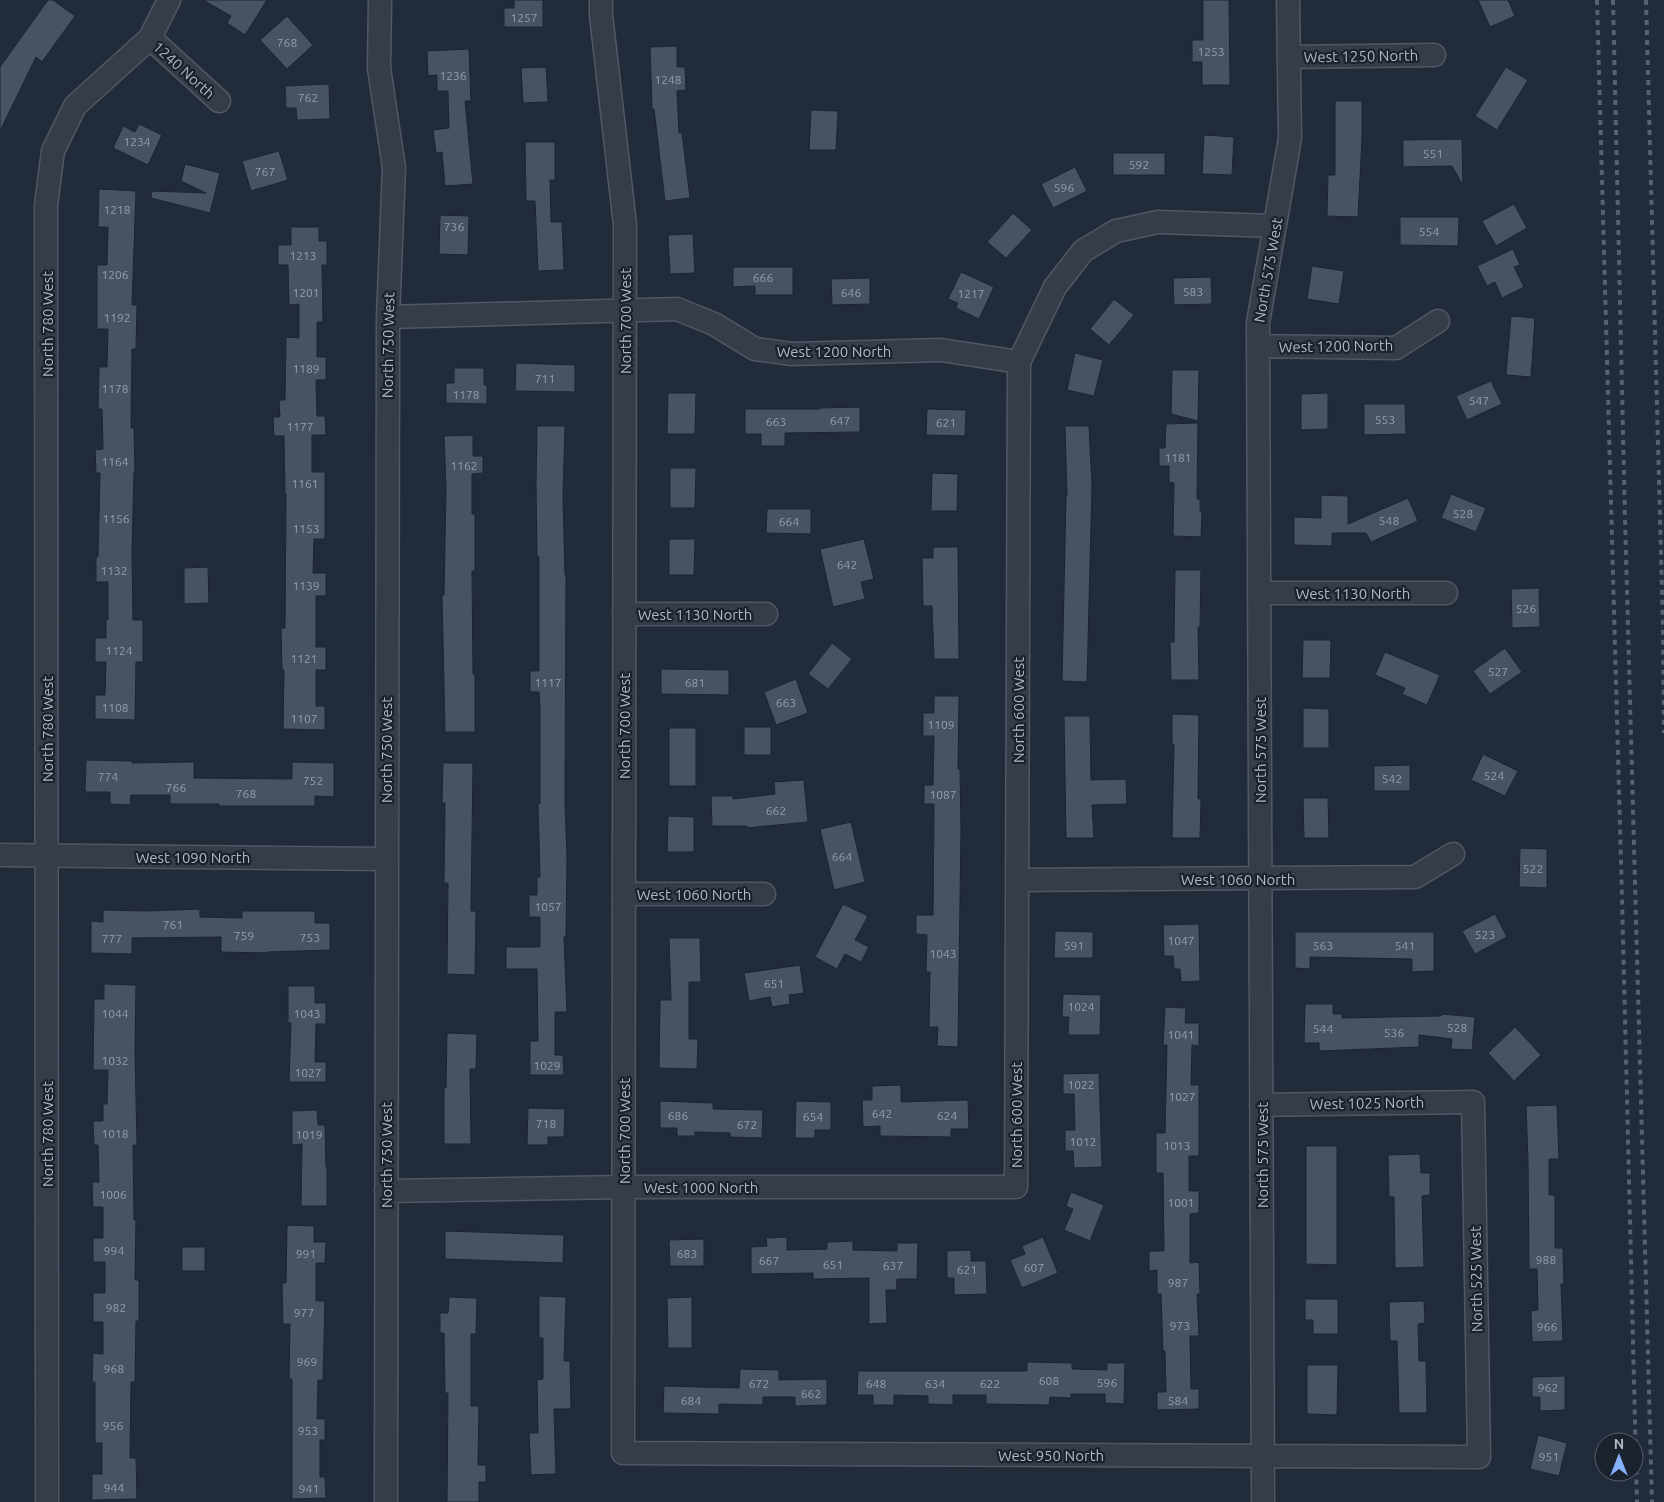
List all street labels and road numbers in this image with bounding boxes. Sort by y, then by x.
street label: 1240 North [150,38,218,102]
street label: West 1250 North [1304,47,1418,65]
street label: North 575 West [1250,216,1286,324]
street label: North 700 West [617,268,634,374]
street label: North 780 West [39,271,56,377]
street label: North 750 West [379,292,397,398]
street label: West 1200 North [1279,337,1393,355]
street label: West 1200 North [777,343,891,360]
street label: West 1130 North [1296,585,1410,602]
street label: West 1130 North [638,606,752,623]
street label: North 600 West [1010,657,1027,763]
street label: North 700 West [616,673,633,779]
street label: North 780 West [39,676,56,782]
street label: North 750 West [378,697,395,803]
street label: North 575 West [1252,697,1269,803]
street label: West 1090 North [136,849,250,866]
street label: West 1060 North [1181,871,1295,888]
street label: West 1060 North [637,886,751,903]
street label: North 600 West [1008,1062,1025,1168]
street label: North 700 West [616,1078,633,1184]
street label: North 780 West [39,1081,56,1187]
street label: West 1025 North [1310,1094,1424,1112]
street label: North 750 West [378,1102,395,1208]
street label: North 575 West [1254,1102,1271,1208]
street label: West 1000 North [644,1179,758,1196]
street label: North 525 West [1467,1226,1485,1332]
street label: West 950 North [998,1447,1104,1464]

